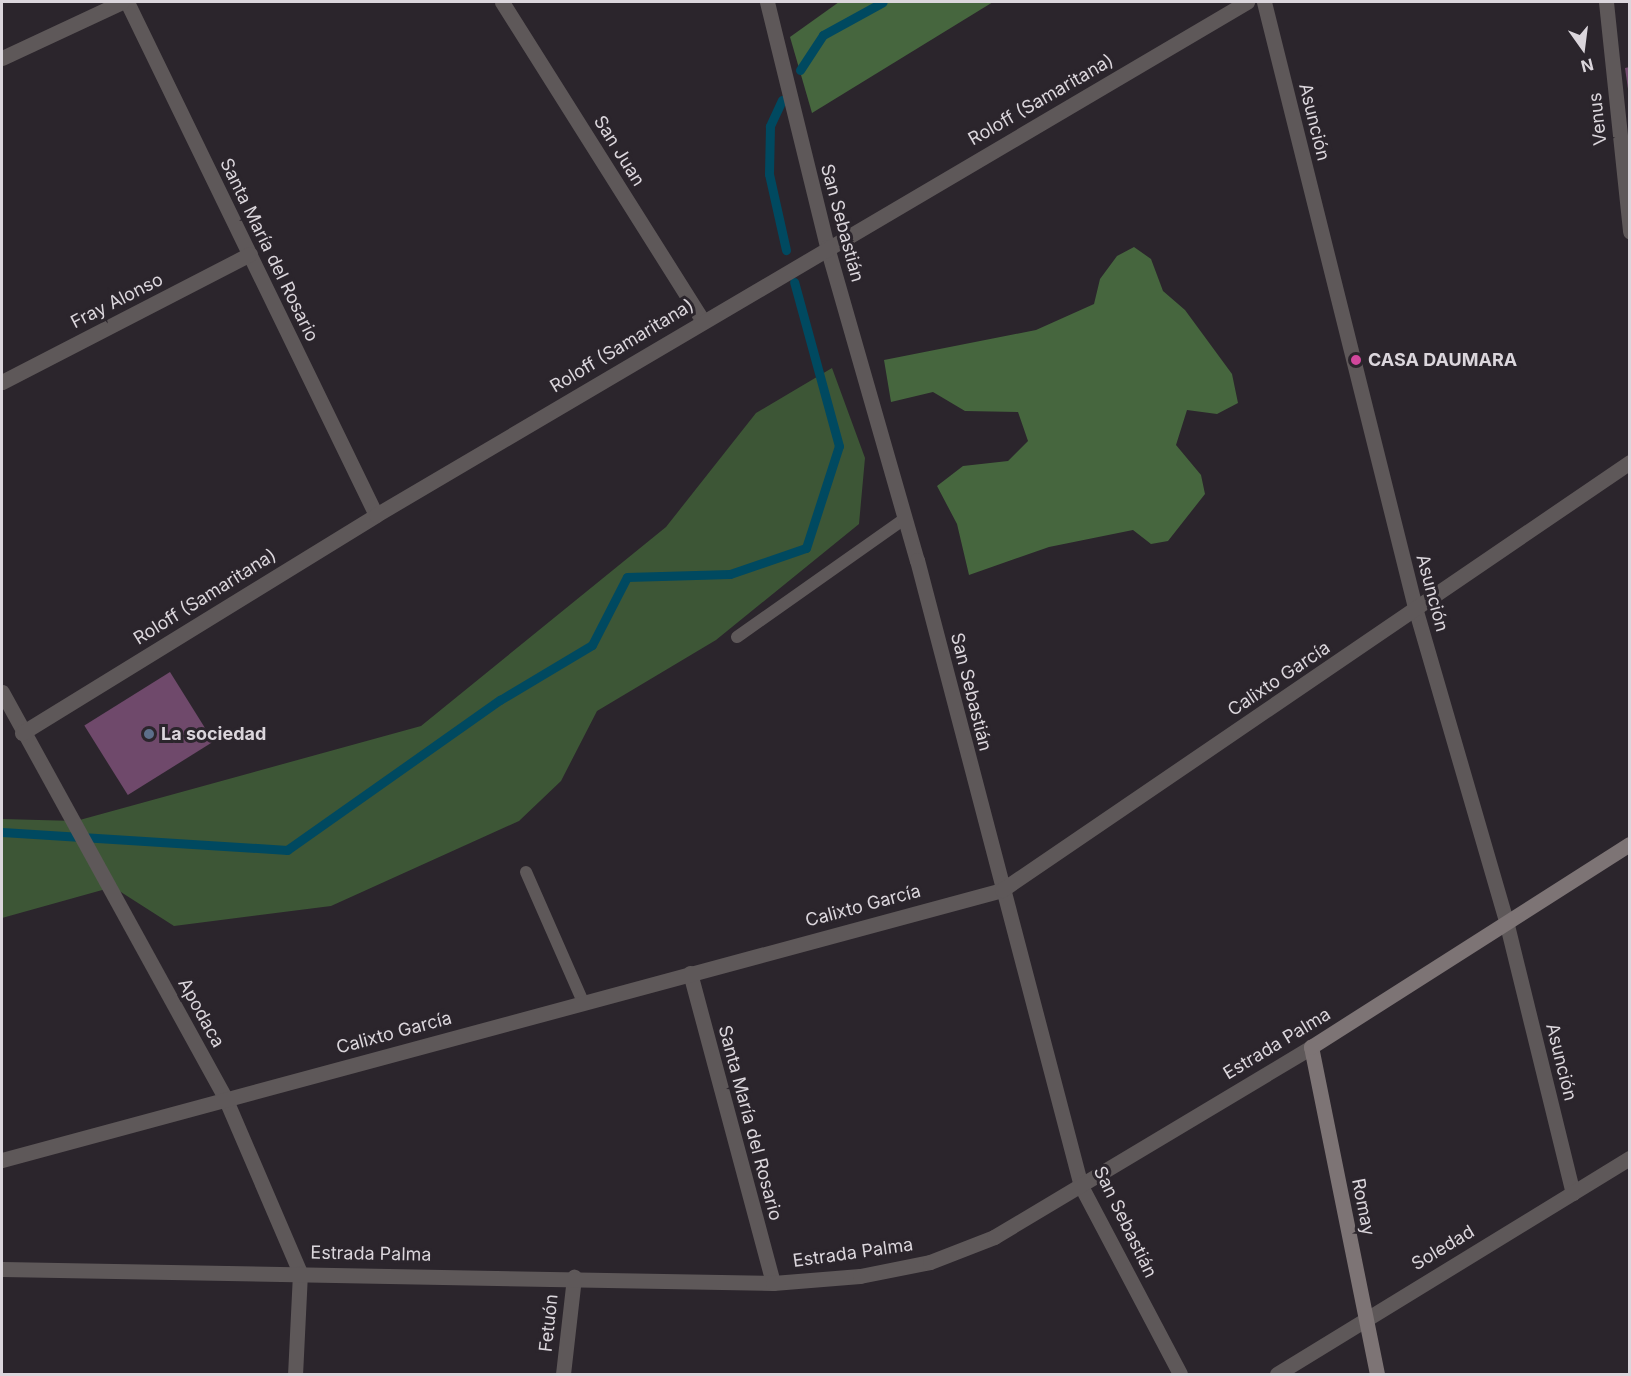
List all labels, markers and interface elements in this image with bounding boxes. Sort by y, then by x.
north arrow [1553,18,1613,78]
street label: Roloff (Samaritana) [965,50,1117,150]
text: N [1579,54,1596,77]
street label: Asunción [1294,81,1334,163]
street label: Venus [1585,92,1611,146]
street label: San Juan [589,112,649,190]
street label: Santa María del Rosario [215,155,323,345]
street label: San Sebastián [816,162,868,284]
street label: Fray Alonso [67,269,167,333]
street label: Roloff (Samaritana) [546,295,698,397]
place label: CASA DAUMARA [1368,349,1517,371]
marker: CASA DAUMARA [1349,353,1363,367]
street label: Roloff (Samaritana) [130,544,280,650]
street label: Asunción [1411,552,1453,634]
street label: San Sebastián [946,631,996,753]
street label: Calixto García [1224,637,1334,721]
place label: La sociedad [161,723,266,745]
marker: La sociedad [142,727,156,741]
street label: Calixto García [803,880,923,932]
street label: Apodaca [173,975,229,1051]
street label: Estrada Palma [1220,1004,1334,1084]
street label: Calixto García [334,1007,454,1059]
street label: Asunción [1541,1021,1581,1103]
street label: Santa María del Rosario [714,1023,786,1223]
street label: San Sebastián [1089,1163,1161,1281]
street label: Romay [1347,1177,1379,1237]
street label: Soledad [1408,1221,1478,1275]
street label: Estrada Palma [792,1234,914,1272]
street label: Estrada Palma [310,1242,432,1266]
street label: Fetuón [535,1293,563,1353]

